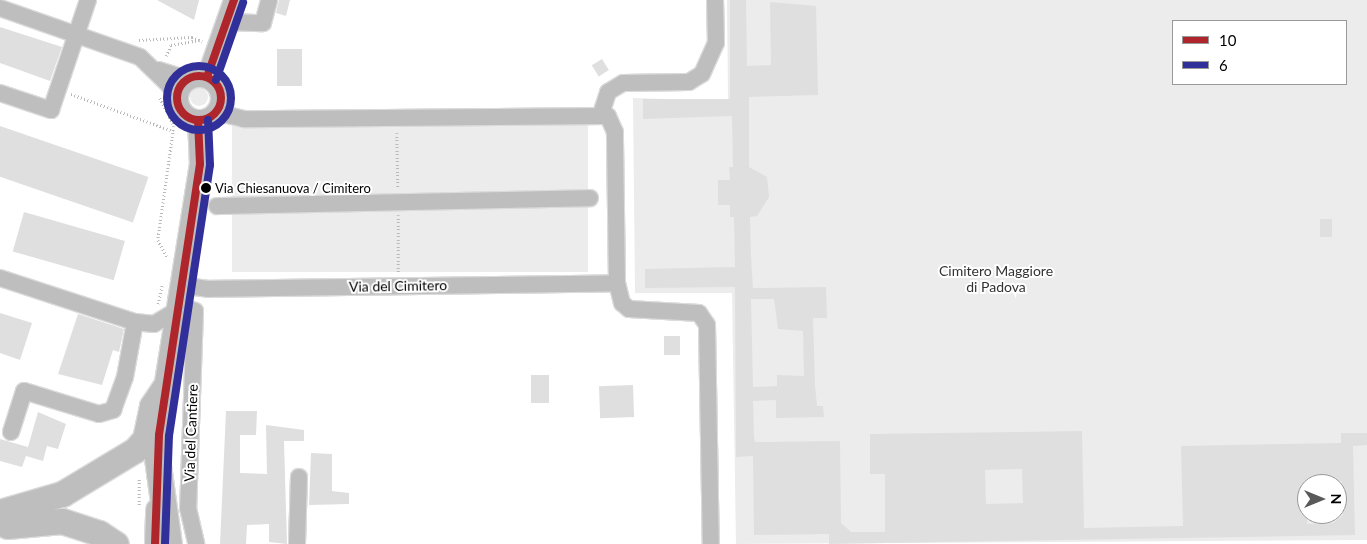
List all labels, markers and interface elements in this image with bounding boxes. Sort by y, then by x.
legend [1172,20,1347,85]
text: 10 [1219,31,1236,49]
text: 6 [1219,56,1228,74]
place label: Via Chiesanuova / Cimitero [215,180,371,196]
marker: Via Chiesanuova / Cimitero [201,183,211,193]
park label: Cimitero Maggiore di Padova [939,263,1053,296]
street label: Via del Cimitero [349,277,447,295]
street label: Via del Cantiere [181,384,201,482]
north arrow [1297,474,1347,524]
text: N [1328,494,1345,504]

